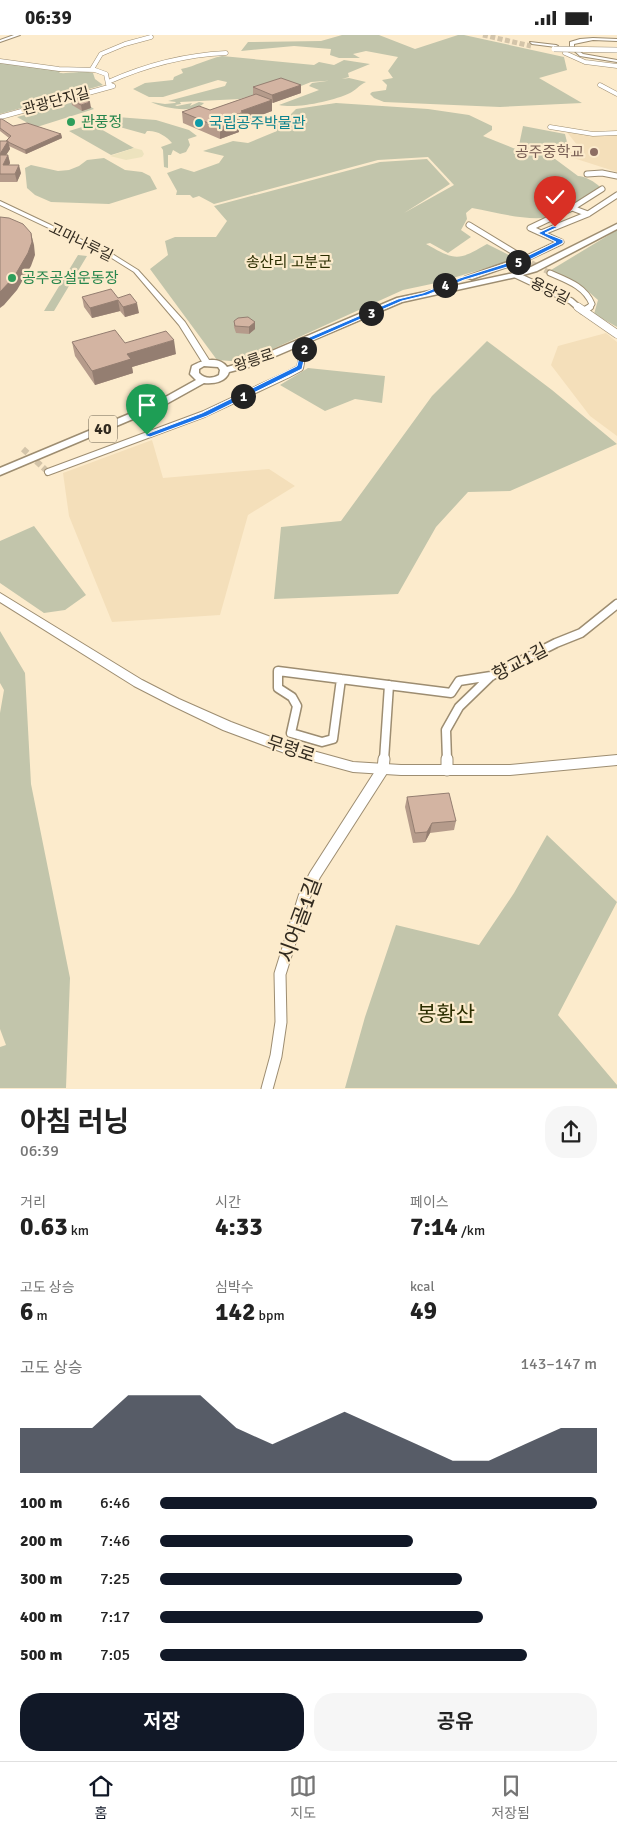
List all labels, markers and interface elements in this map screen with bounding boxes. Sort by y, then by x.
text: 06:39 [25,6,72,30]
street label: 관광단지길 [20,83,92,119]
place label: 관풍정 [81,113,122,131]
place label: 국립공주박물관 [209,114,306,132]
marker: 관풍정 [65,116,77,128]
marker: 국립공주박물관 [193,117,205,129]
place label: 공주중학교 [515,143,584,161]
marker: 공주중학교 [588,146,600,158]
pin [534,176,576,227]
icon: check [541,183,569,211]
street label: 고마나루길 [46,219,116,265]
pin: 5 [506,249,530,275]
park label: 송산리 고분군 [246,253,332,271]
text: 5 [515,254,522,271]
place label: 공주공설운동장 [22,269,119,287]
marker: 공주공설운동장 [6,272,18,284]
pin: 4 [432,273,458,297]
street label: 용당길 [527,274,573,308]
text: 4 [442,277,449,294]
pin: 3 [358,301,384,325]
text: 3 [368,305,375,322]
pin: 2 [292,337,316,361]
text: 2 [301,341,308,358]
street label: 왕릉로 [232,345,276,375]
pin: 1 [230,383,256,409]
pin [126,384,168,435]
text: 1 [240,388,247,405]
icon: arrive [133,391,161,419]
road number: 40 [89,415,117,443]
street label: 향교1길 [489,638,551,686]
street label: 무령로 [264,731,318,767]
street label: 시어골1길 [273,874,327,966]
park label: 봉황산 [417,1001,475,1027]
text: 아침 러닝 [20,1105,129,1139]
button: share [545,1106,597,1158]
text: 06:39 [20,1141,59,1161]
text: 거리 [20,1194,46,1211]
text: 시간 [215,1194,241,1211]
text: 페이스 [410,1194,449,1211]
text: 0.63 [20,1211,68,1242]
text: 4:33 [215,1211,263,1242]
text: 7:14 [410,1211,458,1242]
text: km [68,1222,89,1239]
text: /km [458,1222,485,1239]
text: kcal [410,1278,435,1295]
text: 고도 상승 [20,1279,75,1296]
text: 심박수 [215,1279,254,1296]
text: 49 [410,1295,437,1326]
text: 6 [20,1296,34,1327]
text: 142 [215,1296,256,1327]
text: m [34,1307,48,1324]
text: bpm [256,1307,285,1324]
text: 143–147 m [520,1354,597,1374]
text: 고도 상승 [20,1358,82,1378]
text: 100 m [20,1493,62,1513]
text: 6:46 [100,1493,130,1513]
text: 200 m [20,1531,62,1551]
text: 7:46 [100,1531,130,1551]
text: 300 m [20,1569,62,1589]
text: 7:25 [100,1569,130,1589]
text: 400 m [20,1607,62,1627]
text: 7:17 [100,1607,130,1627]
text: 500 m [20,1645,62,1665]
text: 7:05 [100,1645,130,1665]
button: 저장 [20,1693,304,1751]
button: 공유 [314,1693,597,1751]
tab: 홈 [87,1772,115,1822]
tab: 지도 [289,1772,317,1822]
tab: 저장됨 [491,1772,530,1822]

